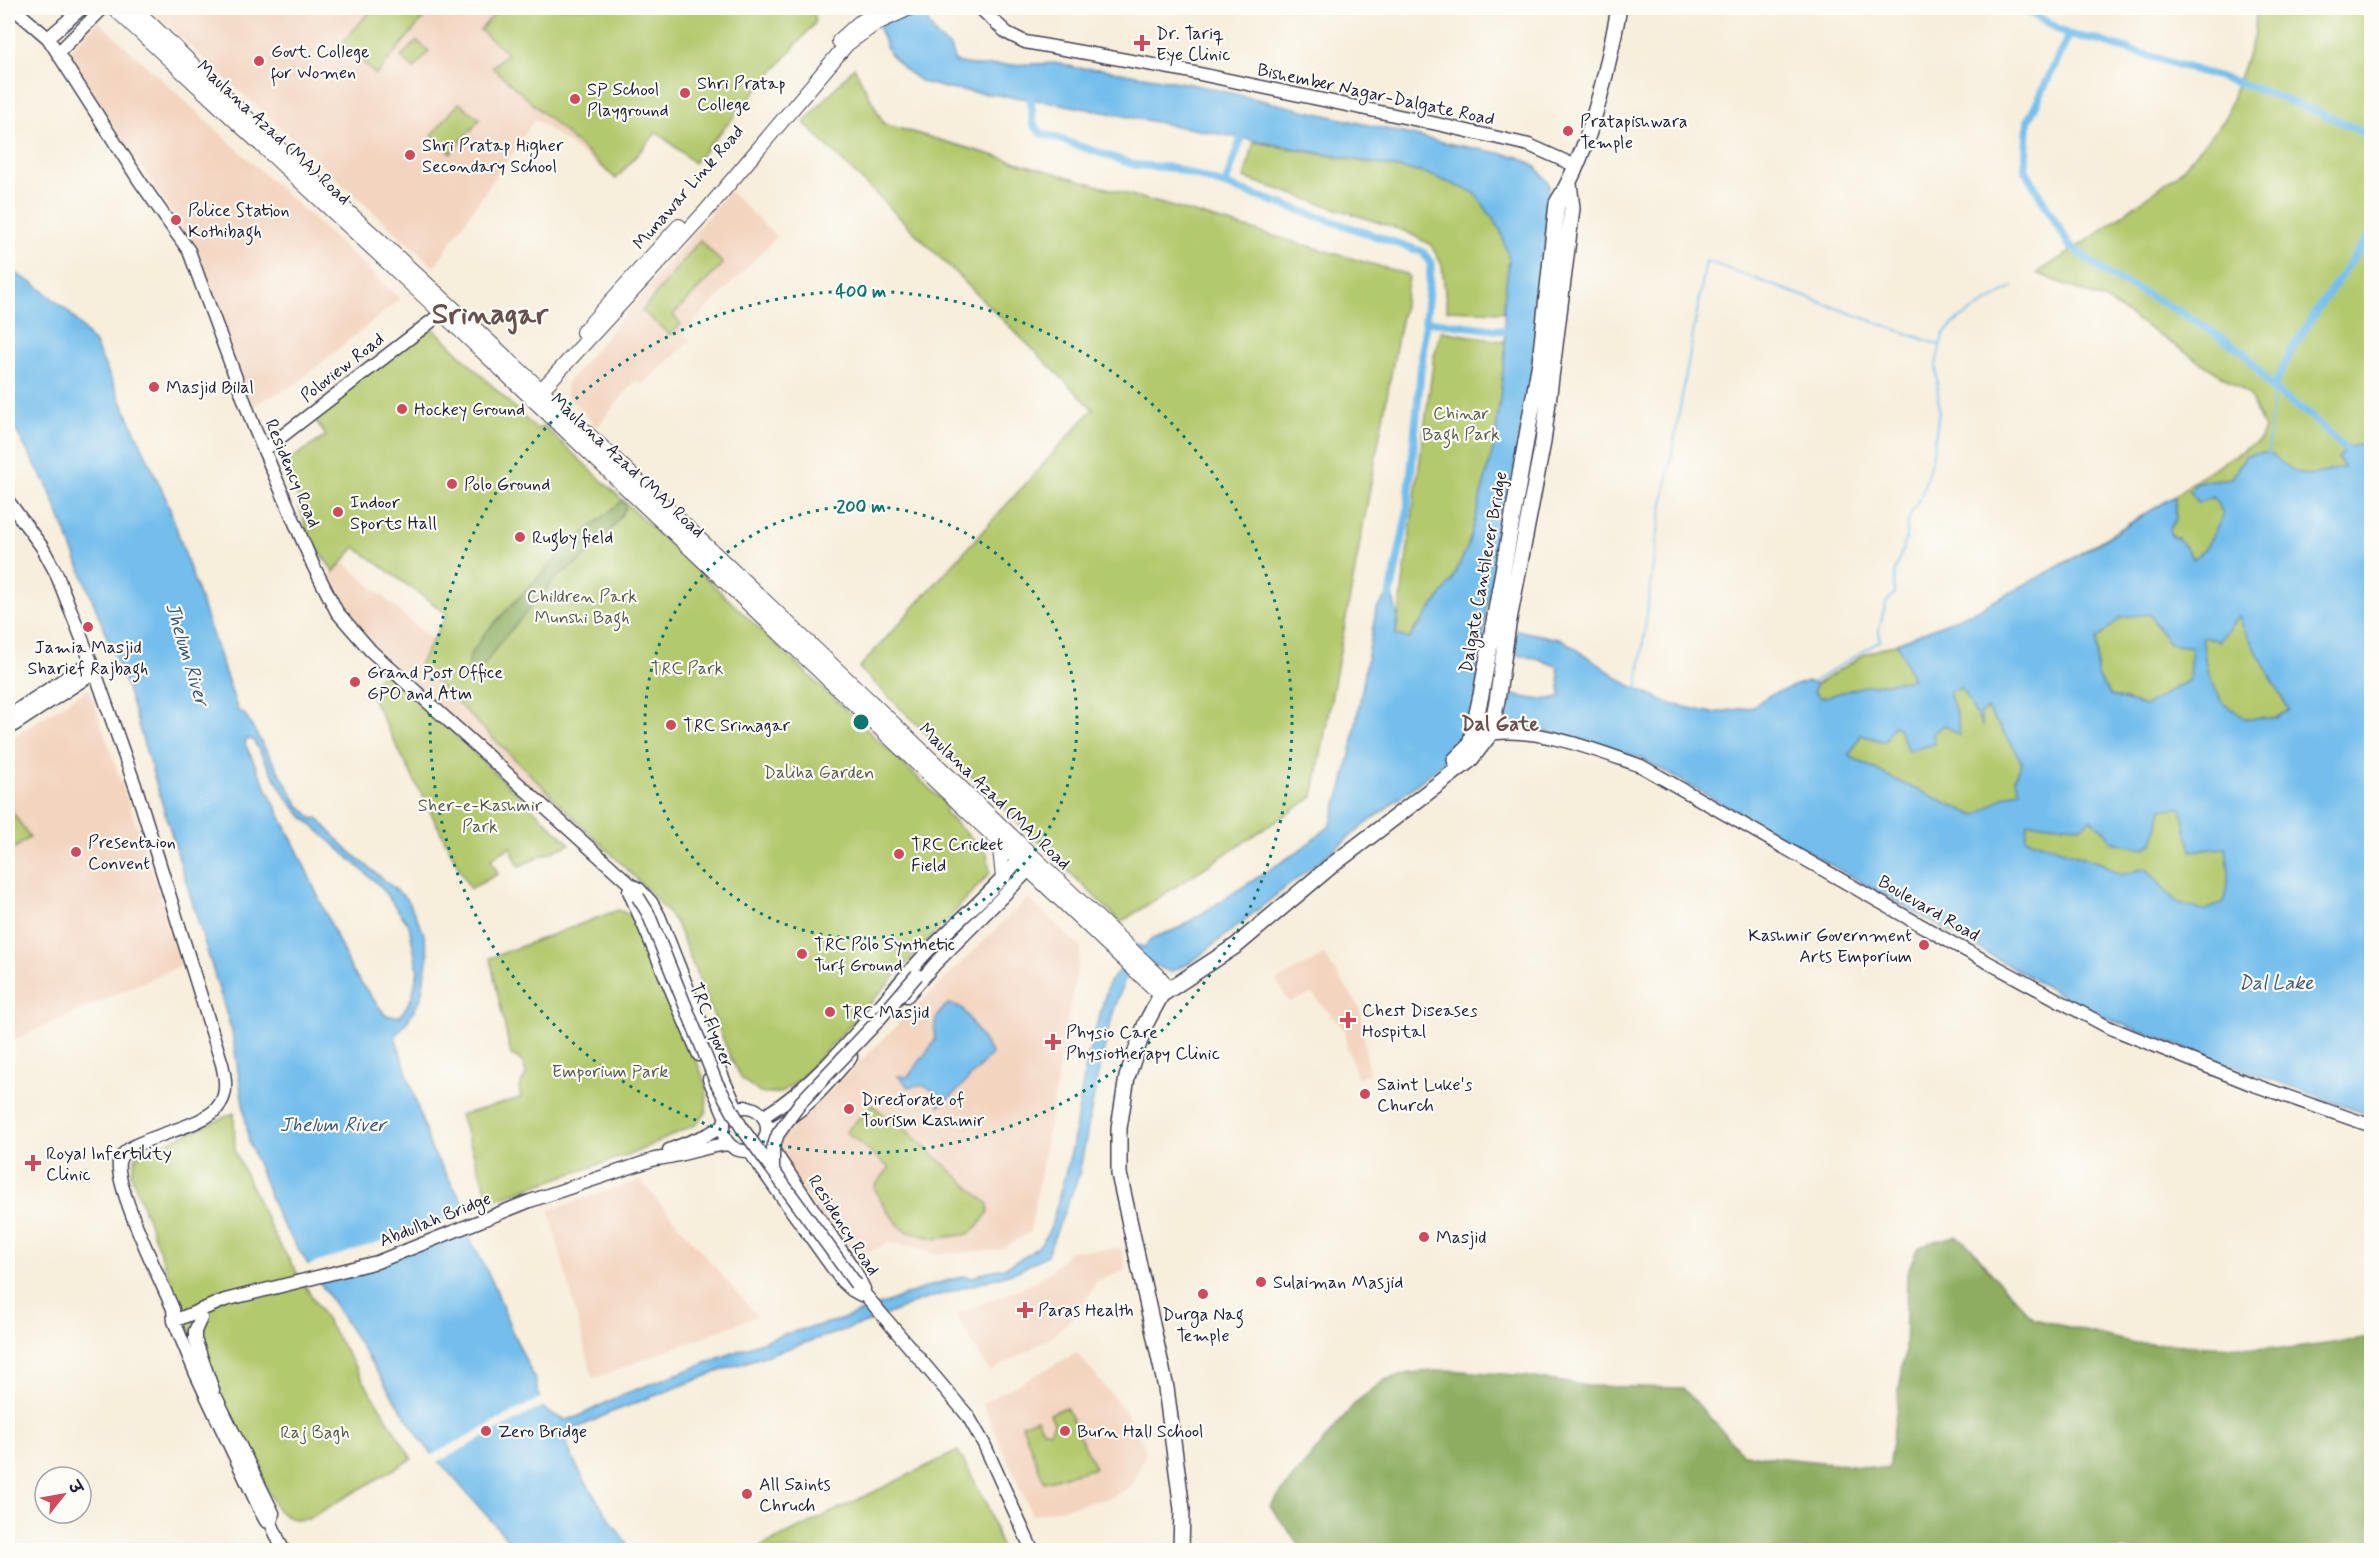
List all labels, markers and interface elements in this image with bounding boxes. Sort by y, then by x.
place label: Dr. Tariq Eye Clinic [1156,22,1230,67]
marker: Dr. Tariq Eye Clinic [1133,34,1151,52]
place label: Govt. College for Women [271,40,370,87]
marker: Govt. College for Women [252,54,266,68]
street label: Maulana Azad (MA) Road [191,55,355,210]
street label: Bishember Nagar-Dalgate Road [1255,58,1497,133]
place label: Shri Pratap College [697,72,786,117]
place label: SP School Playground [587,78,669,123]
marker: Shri Pratap College [678,86,692,100]
marker: SP School Playground [568,92,582,106]
place label: Pratapishwara Temple [1580,110,1688,155]
street label: Munawar Link Road [628,120,750,255]
marker: Pratapishwara Temple [1561,124,1575,138]
place label: Shri Pratap Higher Secondary School [422,134,564,179]
marker: Shri Pratap Higher Secondary School [403,148,417,162]
place label: Police Station Kothibagh [188,199,290,246]
marker: Police Station Kothibagh [169,213,183,227]
text: 400 m [836,280,886,304]
district label: Srinagar [432,295,550,335]
street label: Poloview Road [296,328,389,408]
place label: Masjid Bilal [166,376,254,400]
marker: Masjid Bilal [147,380,161,394]
street label: Maulana Azad (MA) Road [545,388,709,543]
place label: Hockey Ground [414,398,525,422]
marker: Hockey Ground [395,402,409,416]
park label: Chinar Bagh Park [1422,402,1500,449]
street label: Residency Road [258,416,326,531]
street label: Dalgate Cantilever Bridge [1454,470,1514,675]
place label: Polo Ground [464,473,550,497]
marker: Polo Ground [445,477,459,491]
place label: Indoor Sports Hall [350,491,437,536]
text: 200 m [836,495,886,519]
marker: Indoor Sports Hall [331,505,345,519]
place label: Rugby field [532,526,613,552]
marker: Rugby field [513,530,527,544]
park label: Children Park Munshi Bagh [527,585,637,632]
water label: Jhelum River [158,600,216,712]
marker: Jamia Masjid Sharief Rajbagh [81,620,95,634]
place label: Jamia Masjid Sharief Rajbagh [28,636,148,683]
park label: TRC Park [651,657,723,681]
place label: Grand Post Office GPO and Atm [367,661,503,706]
marker: Grand Post Office GPO and Atm [348,675,362,689]
district label: Dal Gate [1461,711,1540,738]
centre of rings [851,712,871,732]
place label: TRC Srinagar [683,714,790,738]
marker: TRC Srinagar [664,718,678,732]
street label: Maulana Azad (MA) Road [913,718,1075,876]
park label: Daliha Garden [764,761,874,785]
park label: Sher-e-Kashmir Park [418,794,543,839]
place label: Presentaion Convent [88,831,176,876]
place label: TRC Cricket Field [911,833,1004,878]
marker: Presentaion Convent [69,845,83,859]
marker: TRC Cricket Field [892,847,906,861]
street label: Boulevard Road [1873,870,1984,948]
place label: Kashmir Government Arts Emporium [1748,924,1912,969]
place label: TRC Polo Synthetic Turf Ground [814,933,955,978]
marker: Kashmir Government Arts Emporium [1917,938,1931,952]
marker: TRC Polo Synthetic Turf Ground [795,947,809,961]
water label: Dal Lake [2238,970,2314,997]
street label: TRC Flyover [683,979,739,1072]
place label: Chest Diseases Hospital [1362,999,1478,1044]
place label: TRC Masjid [842,1001,930,1025]
marker: TRC Masjid [823,1005,837,1019]
marker: Chest Diseases Hospital [1339,1011,1357,1029]
place label: Physio Care Physiotherapy Clinic [1066,1021,1220,1066]
marker: Physio Care Physiotherapy Clinic [1044,1033,1062,1051]
park label: Emporium Park [552,1060,668,1084]
place label: Saint Luke's Church [1377,1073,1473,1118]
marker: Saint Luke's Church [1358,1087,1372,1101]
place label: Directorate of Tourism Kashmir [861,1088,985,1133]
marker: Directorate of Tourism Kashmir [842,1102,856,1116]
water label: Jhelum River [280,1112,389,1139]
place label: Royal Infertility Clinic [46,1142,172,1187]
marker: Royal Infertility Clinic [24,1154,42,1172]
street label: Residency Road [802,1171,885,1281]
street label: Abdullah Bridge [376,1187,495,1254]
place label: Masjid [1436,1226,1487,1250]
marker: Masjid [1417,1230,1431,1244]
place label: Sulaiman Masjid [1273,1271,1403,1295]
marker: Sulaiman Masjid [1254,1275,1268,1289]
marker: Durga Nag Temple [1196,1287,1210,1301]
place label: Paras Health [1038,1299,1134,1323]
marker: Paras Health [1016,1301,1034,1319]
place label: Durga Nag Temple [1162,1303,1244,1348]
place label: Zero Bridge [498,1420,587,1444]
place label: Burn Hall School [1077,1420,1203,1444]
park label: Raj Bagh [280,1421,350,1445]
marker: Zero Bridge [479,1424,493,1438]
marker: Burn Hall School [1058,1424,1072,1438]
north arrow [33,1465,93,1525]
place label: All Saints Chruch [759,1473,831,1518]
text: उ [62,1476,87,1499]
marker: All Saints Chruch [740,1487,754,1501]

